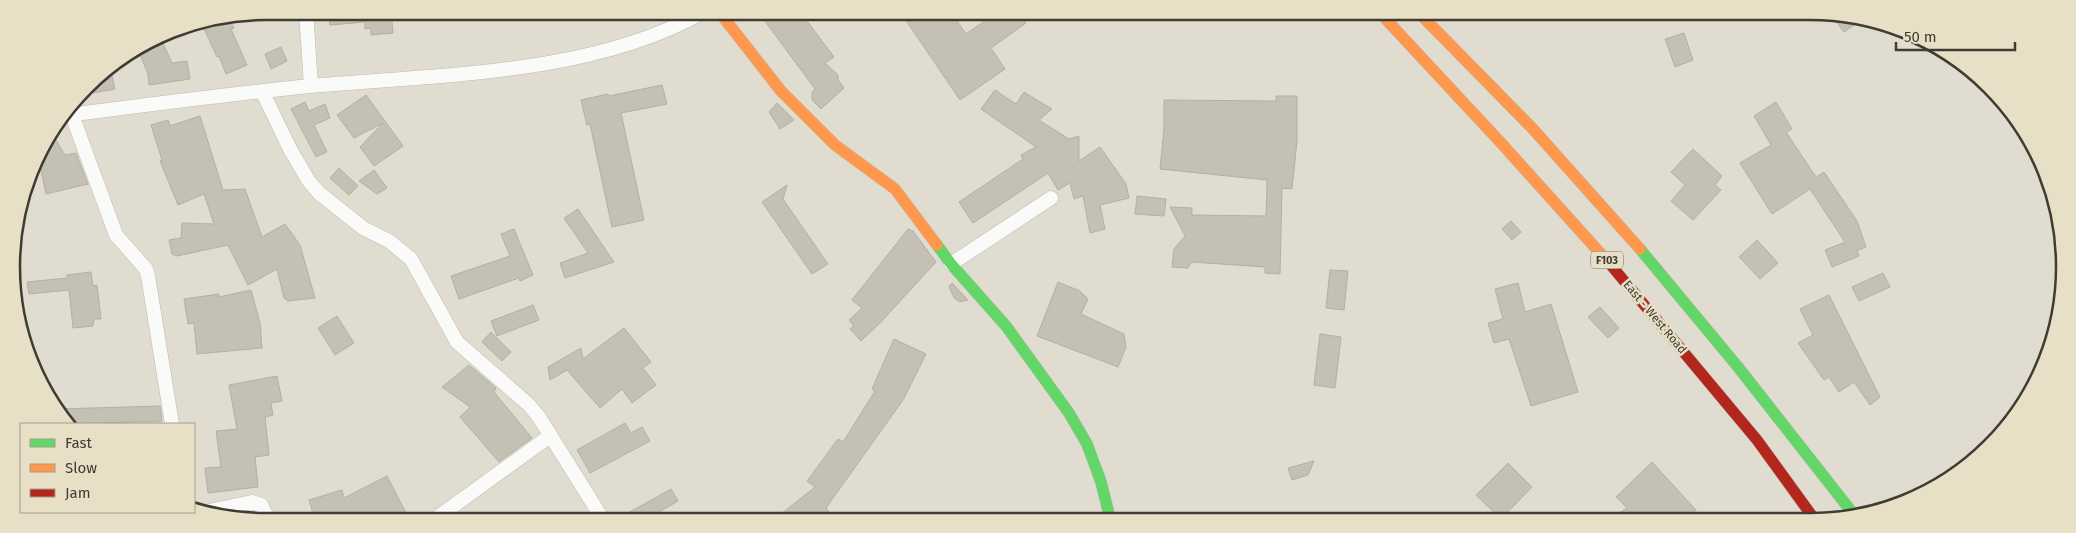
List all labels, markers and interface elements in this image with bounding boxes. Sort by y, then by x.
scale bar [1896,20,2015,52]
text: 50 m [1904,28,1937,46]
road number: F103 [1591,252,1623,268]
street label: East - West Road [1620,278,1690,356]
legend [20,423,195,513]
text: Fast [65,434,92,452]
text: Slow [65,459,97,477]
text: Jam [65,484,91,502]

